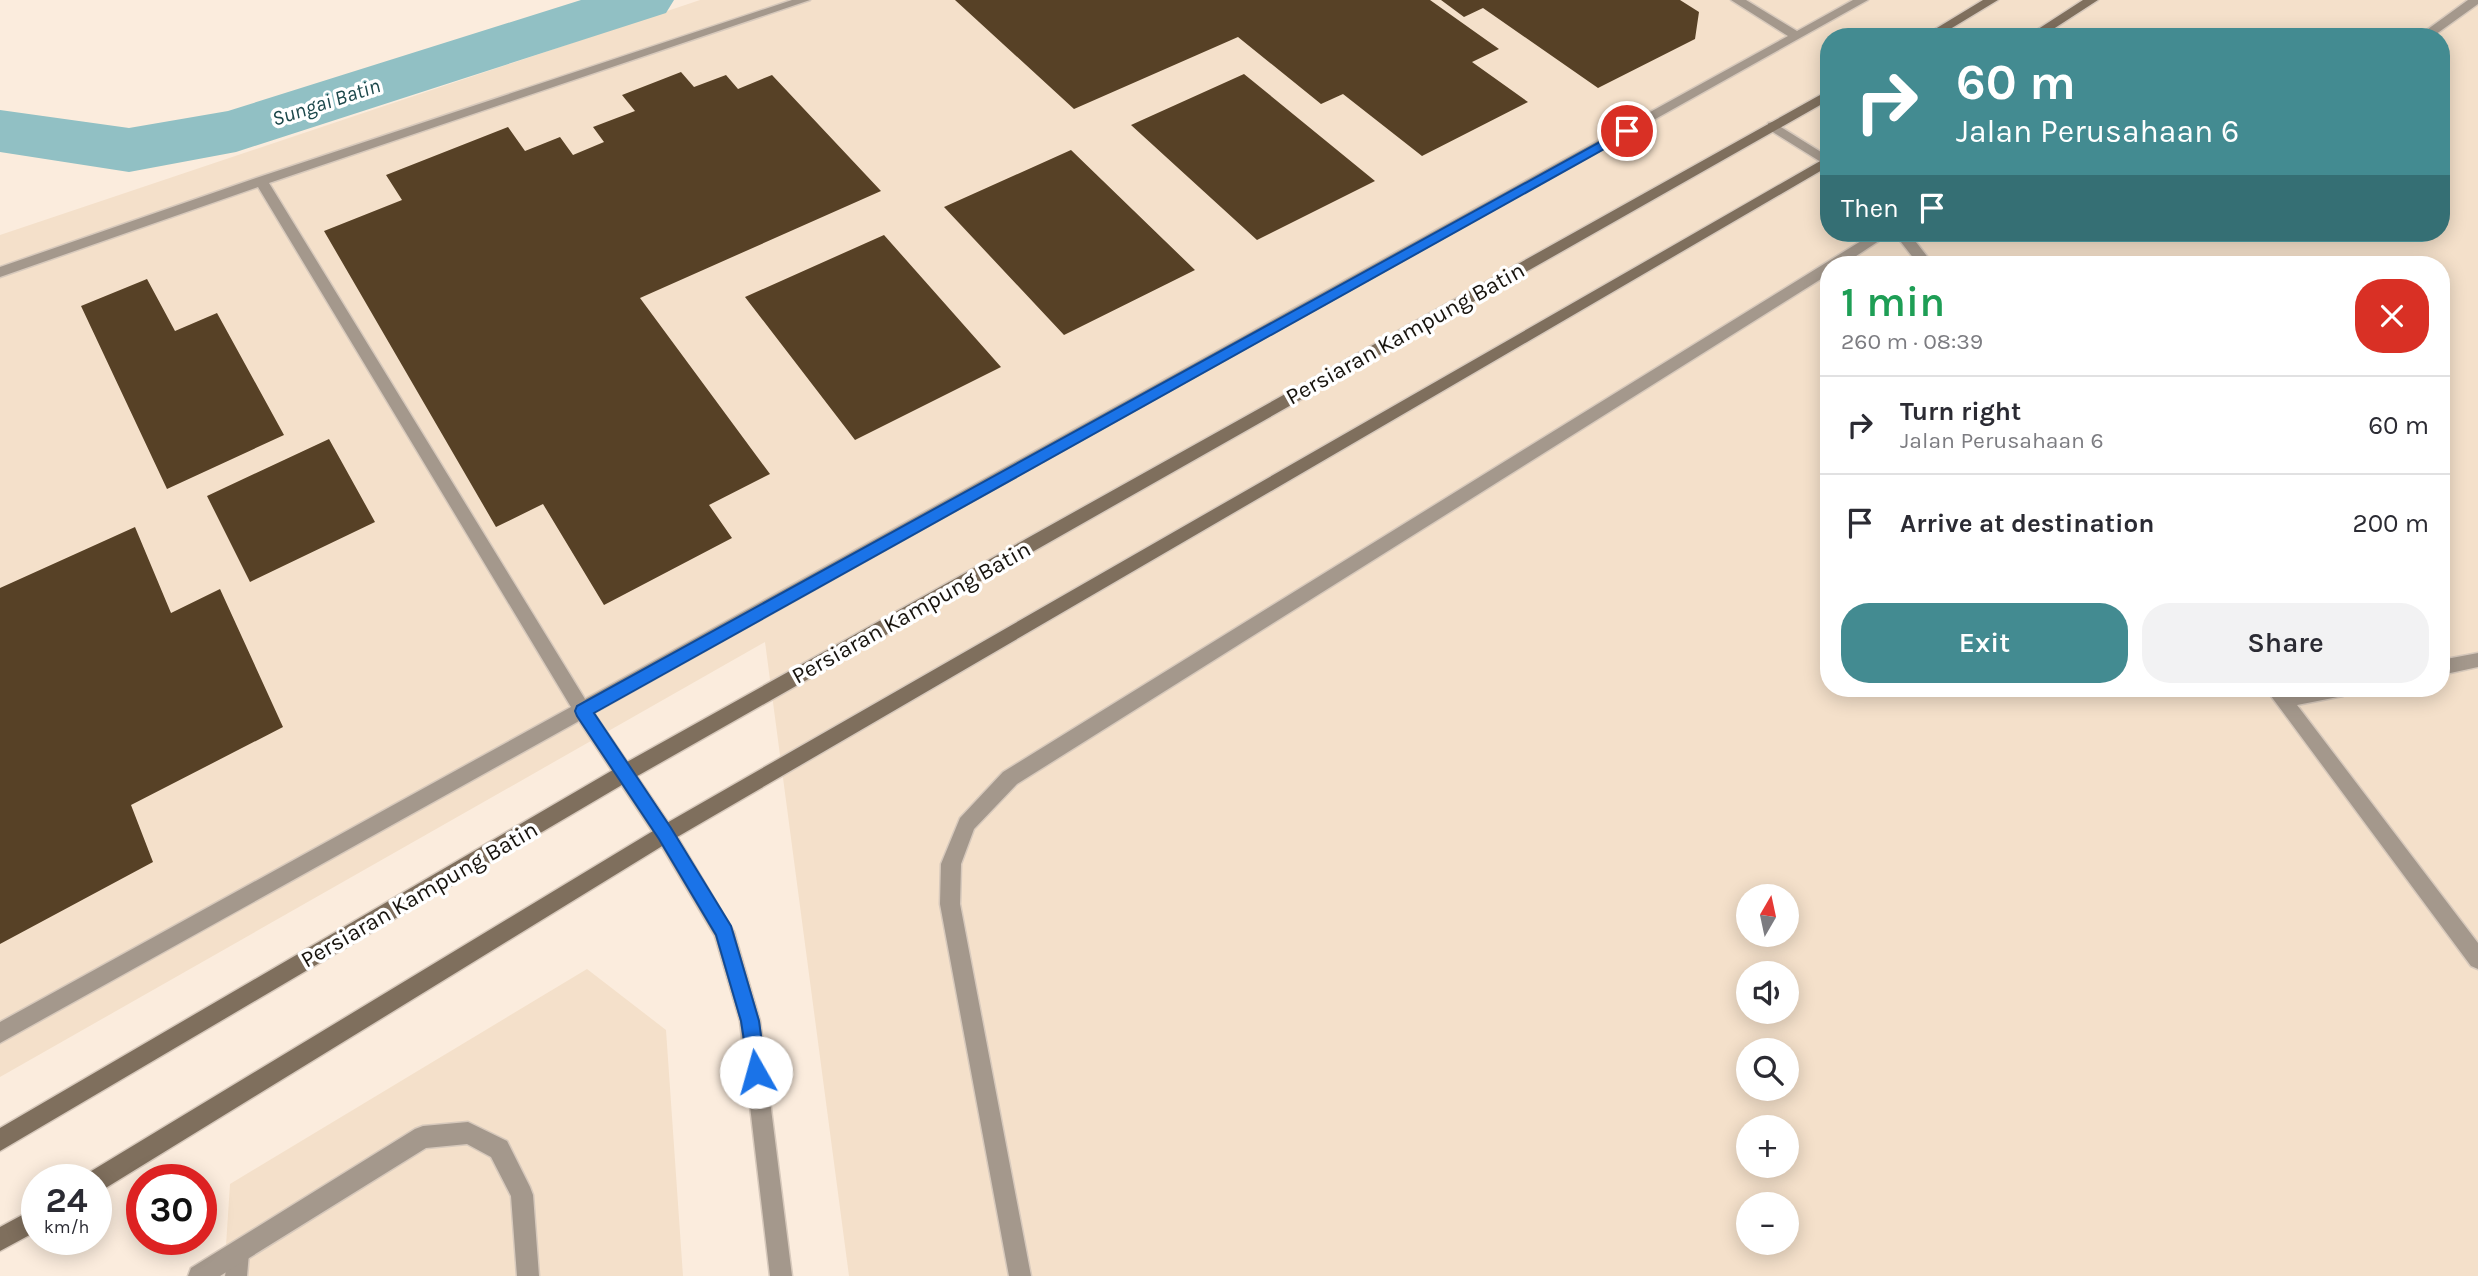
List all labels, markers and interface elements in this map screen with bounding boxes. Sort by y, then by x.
text: 60 m [1956,54,2076,111]
icon: right [1841,56,1932,147]
water label: Sungai Batin [269,73,383,131]
pin [1597,101,1657,161]
icon: arrive [1608,112,1646,150]
text: Jalan Perusahaan 6 [1956,113,2239,150]
icon: arrive [1913,189,1951,227]
text: Then [1841,193,1899,224]
street label: Persiaran Kampung Batin [1281,256,1529,410]
text: 1 min [1841,277,1945,327]
button: close [2355,279,2429,353]
text: 260 m · 08:39 [1841,328,1983,355]
text: Turn right [1900,396,2021,427]
icon: right [1841,406,1879,444]
text: 60 m [2368,410,2429,441]
text: Jalan Perusahaan 6 [1900,427,2104,454]
icon: arrive [1841,504,1879,542]
text: Arrive at destination [1900,508,2154,539]
text: 200 m [2353,508,2429,539]
street label: Persiaran Kampung Batin [787,535,1035,689]
button: Exit [1841,603,2128,683]
button: Share [2142,603,2429,683]
street label: Persiaran Kampung Batin [296,815,542,973]
north arrow [1736,884,1799,947]
map controls [1736,884,1799,1255]
button: sound [1736,961,1799,1024]
position arrow [719,1035,793,1109]
button: search [1736,1038,1799,1101]
button: + [1736,1115,1799,1178]
speed limit sign: 30 [126,1164,217,1255]
text: 24 [46,1180,88,1221]
button: − [1736,1192,1799,1255]
text: km/h [44,1216,89,1238]

